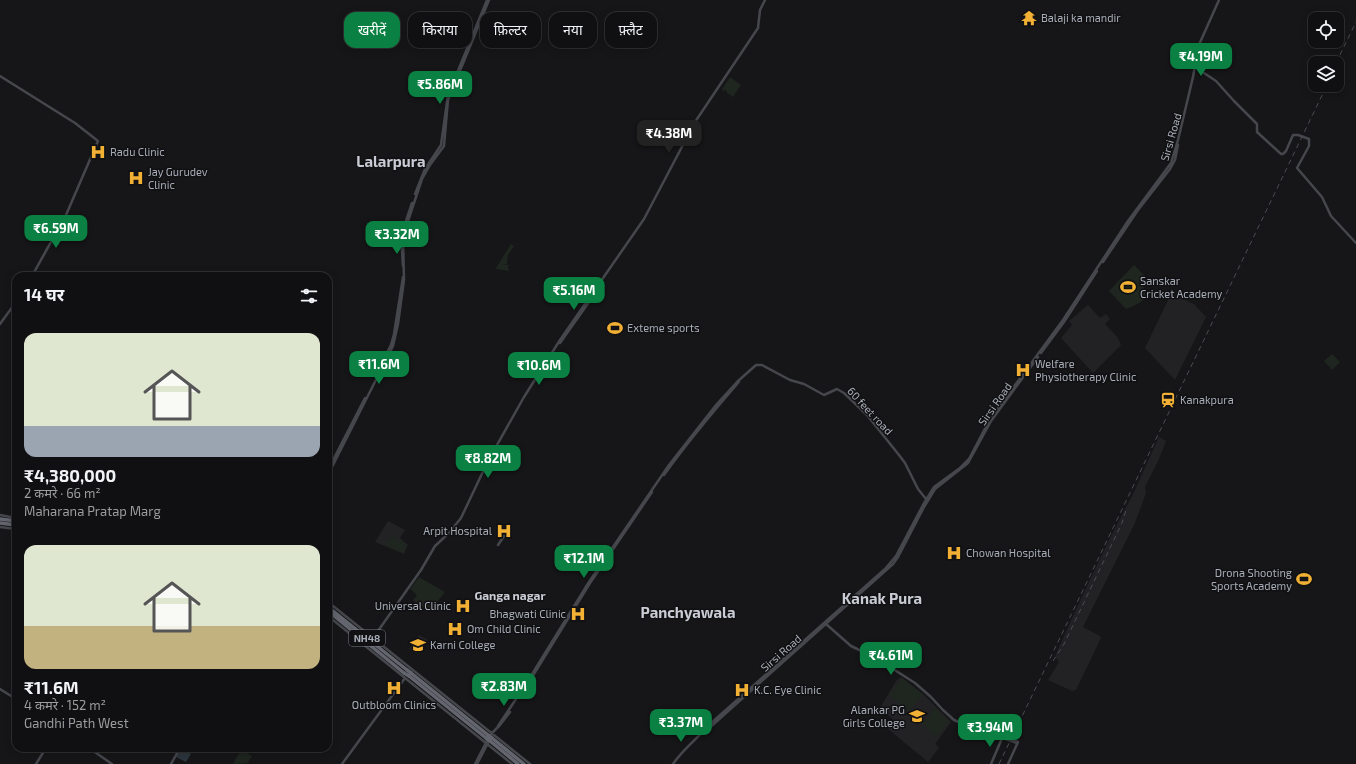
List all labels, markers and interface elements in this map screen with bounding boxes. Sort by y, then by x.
temple icon: Balaji ka mandir [1020,9,1038,27]
place label: Balaji ka mandir [1041,11,1121,25]
chip: खरीदें [344,12,400,48]
chip: किराया [408,12,472,48]
chip: फ़िल्टर [480,12,541,48]
chip: नया [549,12,597,48]
chip: फ़्लैट [605,12,657,48]
map controls [1308,12,1344,92]
button: locate [1308,12,1344,48]
pin: ₹4.19M [1168,43,1234,77]
text: ₹4.19M [1179,48,1223,64]
button: layers [1308,56,1344,92]
pin: ₹5.86M [407,71,473,105]
text: ₹5.86M [417,76,463,92]
street label: Sirsi Road [1157,111,1184,162]
pin: ₹4.38M [636,120,702,154]
text: ₹4.38M [646,125,692,141]
hospital icon: Radu Clinic [89,143,107,161]
place label: Radu Clinic [110,145,165,158]
district label: Lalarpura [356,152,426,170]
place label: Jay Gurudev Clinic [148,165,208,191]
hospital icon: Jay Gurudev Clinic [127,169,145,187]
pin: ₹6.59M [23,215,89,249]
text: ₹6.59M [33,220,79,236]
pin: ₹3.32M [364,221,430,255]
text: ₹3.32M [374,226,420,242]
place label: Sanskar Cricket Academy [1140,274,1223,300]
pin: ₹5.16M [541,277,607,311]
sports icon: Sanskar Cricket Academy [1119,278,1137,296]
text: ₹5.16M [553,282,595,298]
text: 14 घर [24,284,64,304]
icon: filters [298,285,320,307]
sports icon: Exteme sports [606,319,624,337]
place label: Exteme sports [627,321,700,334]
pin: ₹11.6M [346,351,412,385]
pin: ₹10.6M [506,352,572,386]
text: ₹11.6M [358,356,400,372]
text: ₹10.6M [517,357,561,373]
place label: Welfare Physiotherapy Clinic [1035,357,1136,383]
icon: home [136,359,208,431]
hospital icon: Welfare Physiotherapy Clinic [1014,361,1032,379]
street label: Sirsi Road [975,380,1014,428]
street label: 60 feet road [845,384,896,437]
station icon: Kanakpura [1159,391,1177,409]
place label: Kanakpura [1180,393,1234,406]
pin: ₹8.82M [455,445,521,479]
text: ₹8.82M [465,450,511,466]
text: ₹4,380,000 [24,465,116,485]
text: 2 कमरे · 66 m² [24,485,101,501]
text: Maharana Pratap Marg [24,503,161,519]
hospital icon: Arpit Hospital [495,522,513,540]
place label: Arpit Hospital [423,524,493,537]
hospital icon: Chowan Hospital [945,544,963,562]
pin: ₹12.1M [551,545,617,579]
place label: Chowan Hospital [966,546,1051,559]
text: ₹12.1M [564,550,604,566]
place label: Drona Shooting Sports Academy [1211,566,1292,592]
sports icon: Drona Shooting Sports Academy [1295,570,1313,588]
icon: home [136,571,208,643]
district label: Ganga nagar [474,588,546,602]
district label: Kanak Pura [842,589,922,607]
hospital icon: Universal Clinic [454,597,472,615]
place label: Universal Clinic [375,599,451,612]
district label: Panchyawala [640,603,736,622]
hospital icon: Bhagwati Clinic [569,605,587,623]
place label: Bhagwati Clinic [489,607,566,620]
hospital icon: Om Child Clinic [446,620,464,638]
place label: Om Child Clinic [467,622,541,635]
road number: NH48 [349,630,385,646]
street label: Sirsi Road [758,632,804,674]
school or university icon: Karni College [409,636,427,654]
place label: Karni College [430,638,496,651]
pin: ₹4.61M [858,642,924,676]
text: ₹4.61M [869,647,913,663]
pin: ₹2.83M [471,673,537,707]
text: ₹11.6M [24,677,78,697]
text: ₹2.83M [481,678,527,694]
hospital icon: Outbloom Clinics [385,679,403,697]
hospital icon: K.C. Eye Clinic [733,681,751,699]
place label: K.C. Eye Clinic [754,683,821,696]
text: 4 कमरे · 152 m² [24,697,106,713]
place label: Outbloom Clinics [352,698,437,711]
place label: Alankar PG Girls College [843,703,905,729]
school or university icon: Alankar PG Girls College [908,707,926,725]
pin: ₹3.37M [648,709,714,743]
text: ₹3.37M [659,714,703,730]
pin: ₹3.94M [957,714,1023,748]
text: Gandhi Path West [24,715,129,731]
text: ₹3.94M [967,719,1013,735]

